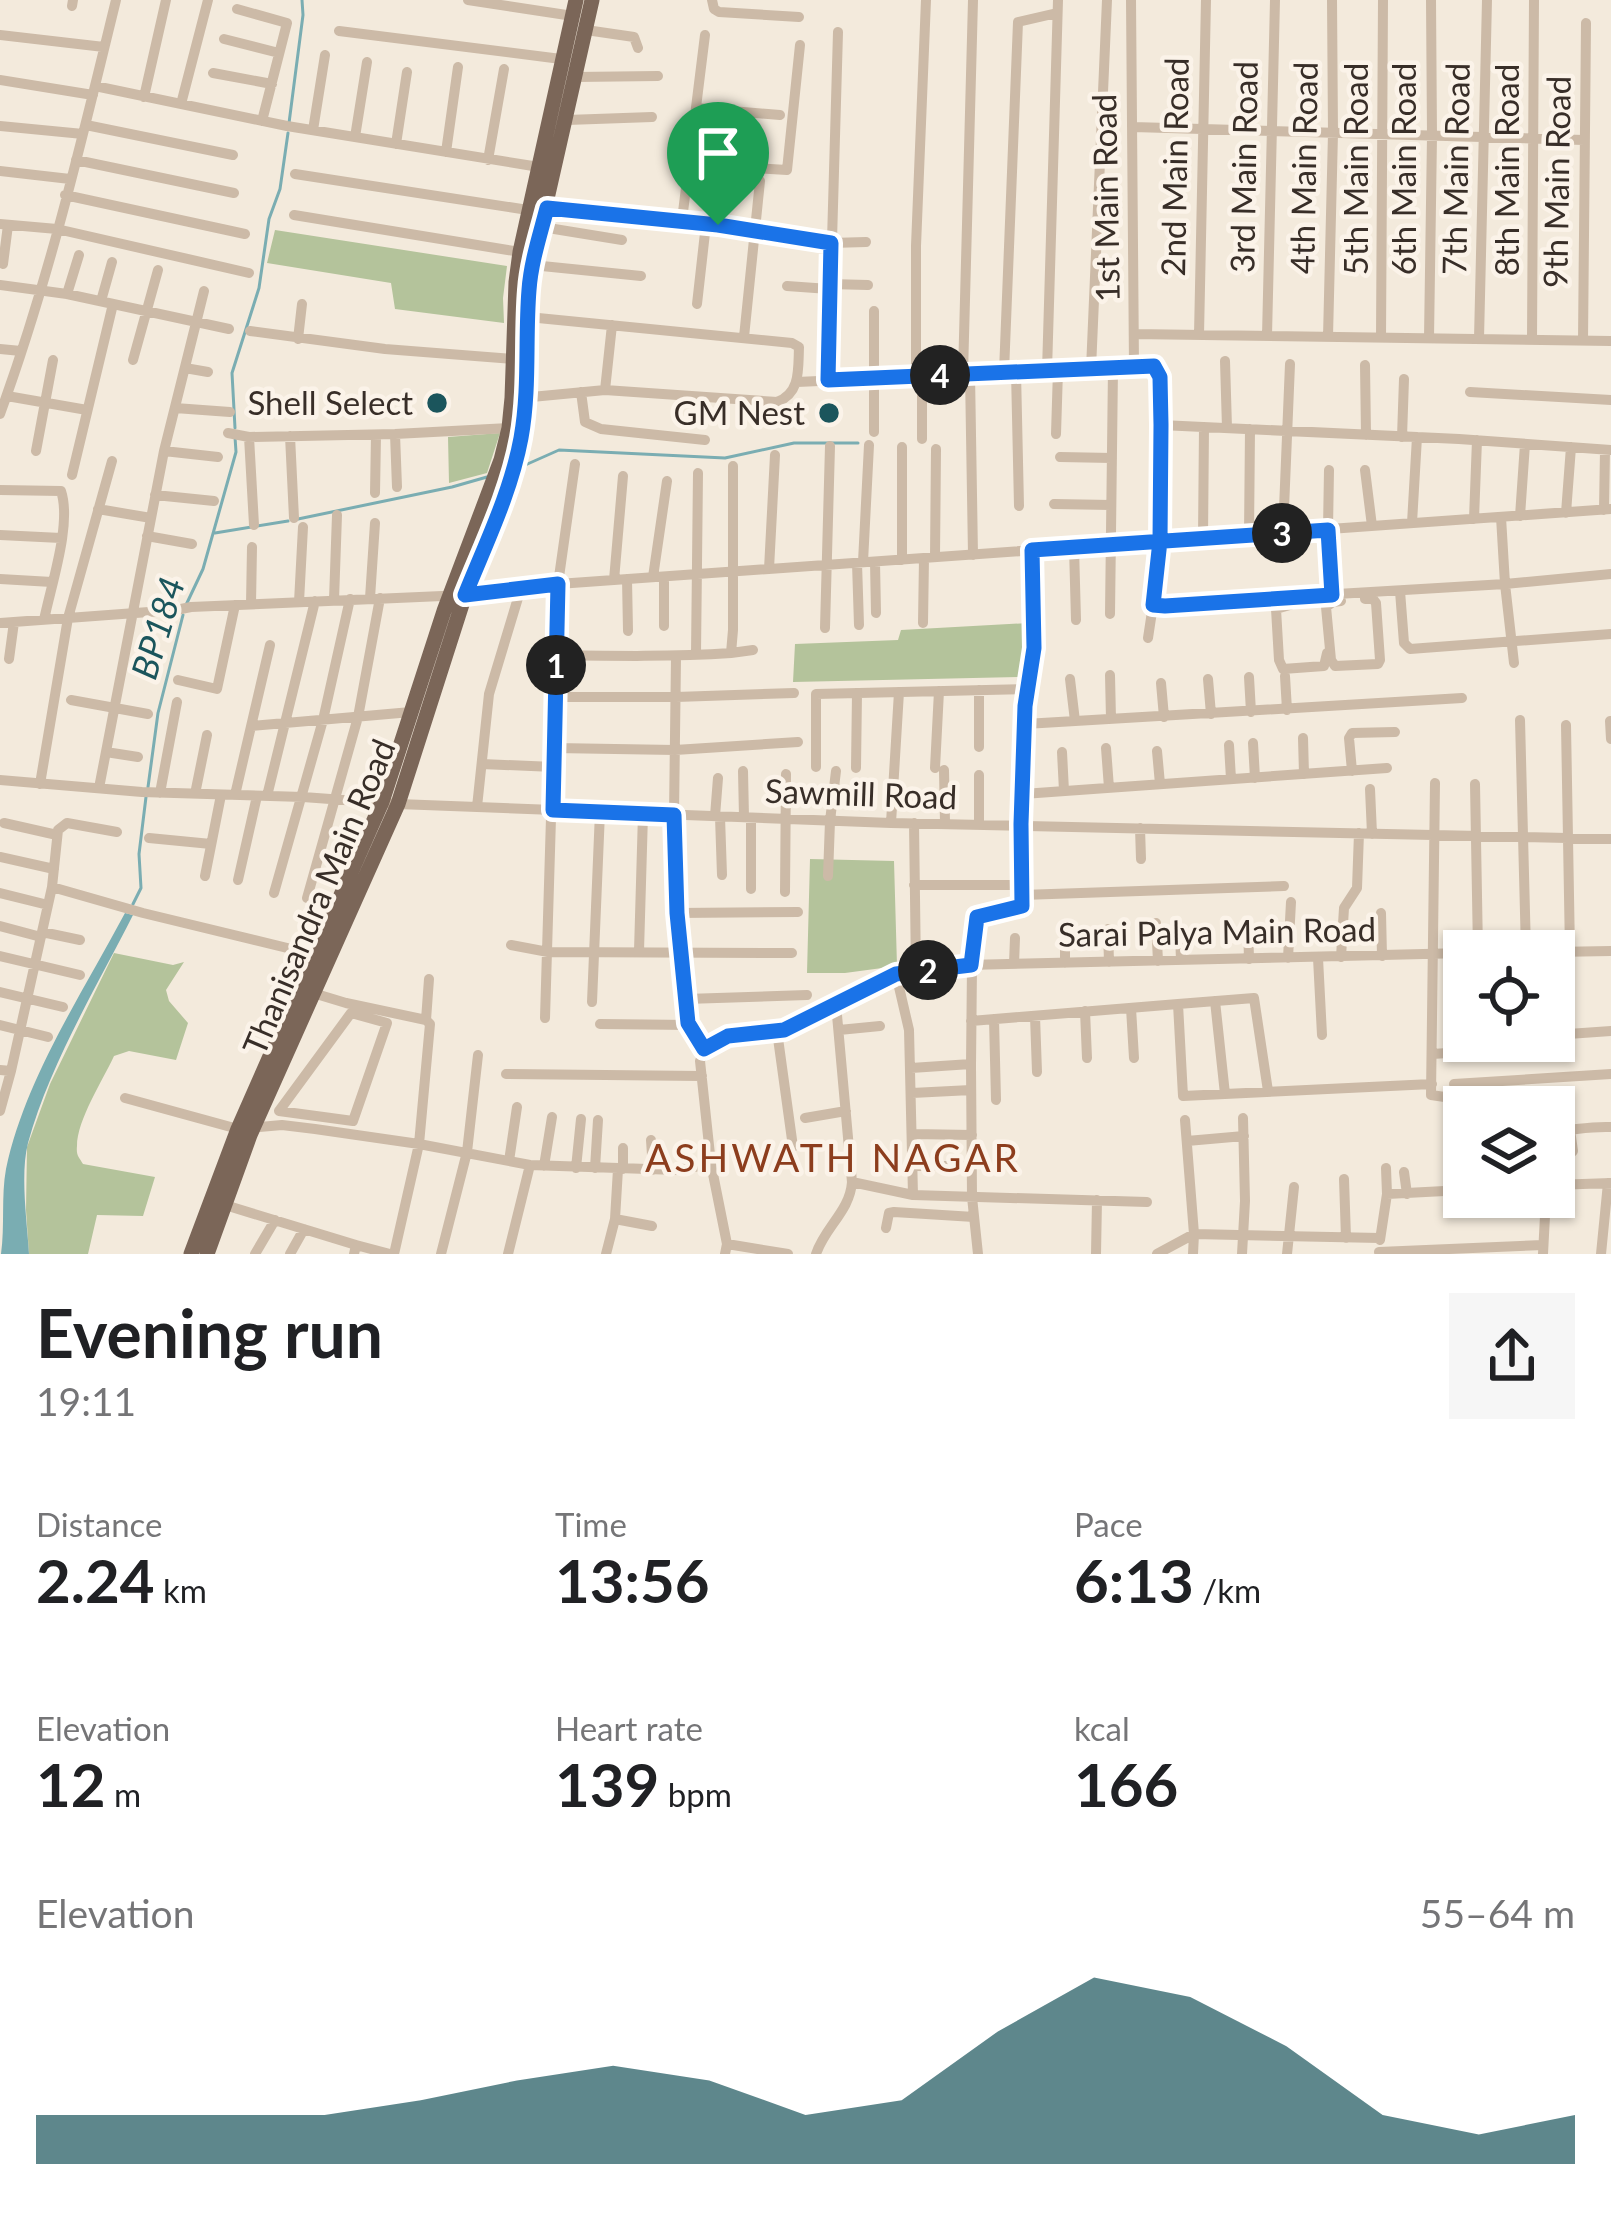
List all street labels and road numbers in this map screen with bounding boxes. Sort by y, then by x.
street label: 2nd Main Road [1152,57,1196,277]
street label: 3rd Main Road [1221,61,1265,273]
street label: 4th Main Road [1281,61,1325,274]
street label: 7th Main Road [1433,62,1477,275]
street label: 5th Main Road [1335,63,1375,275]
street label: 6th Main Road [1383,63,1423,275]
street label: 8th Main Road [1486,64,1526,276]
street label: 9th Main Road [1534,75,1578,288]
street label: 1st Main Road [1083,94,1127,302]
street label: Thanisandra Main Road [233,733,403,1060]
street label: Sawmill Road [764,770,958,816]
street label: Sarai Palya Main Road [1058,908,1376,954]

